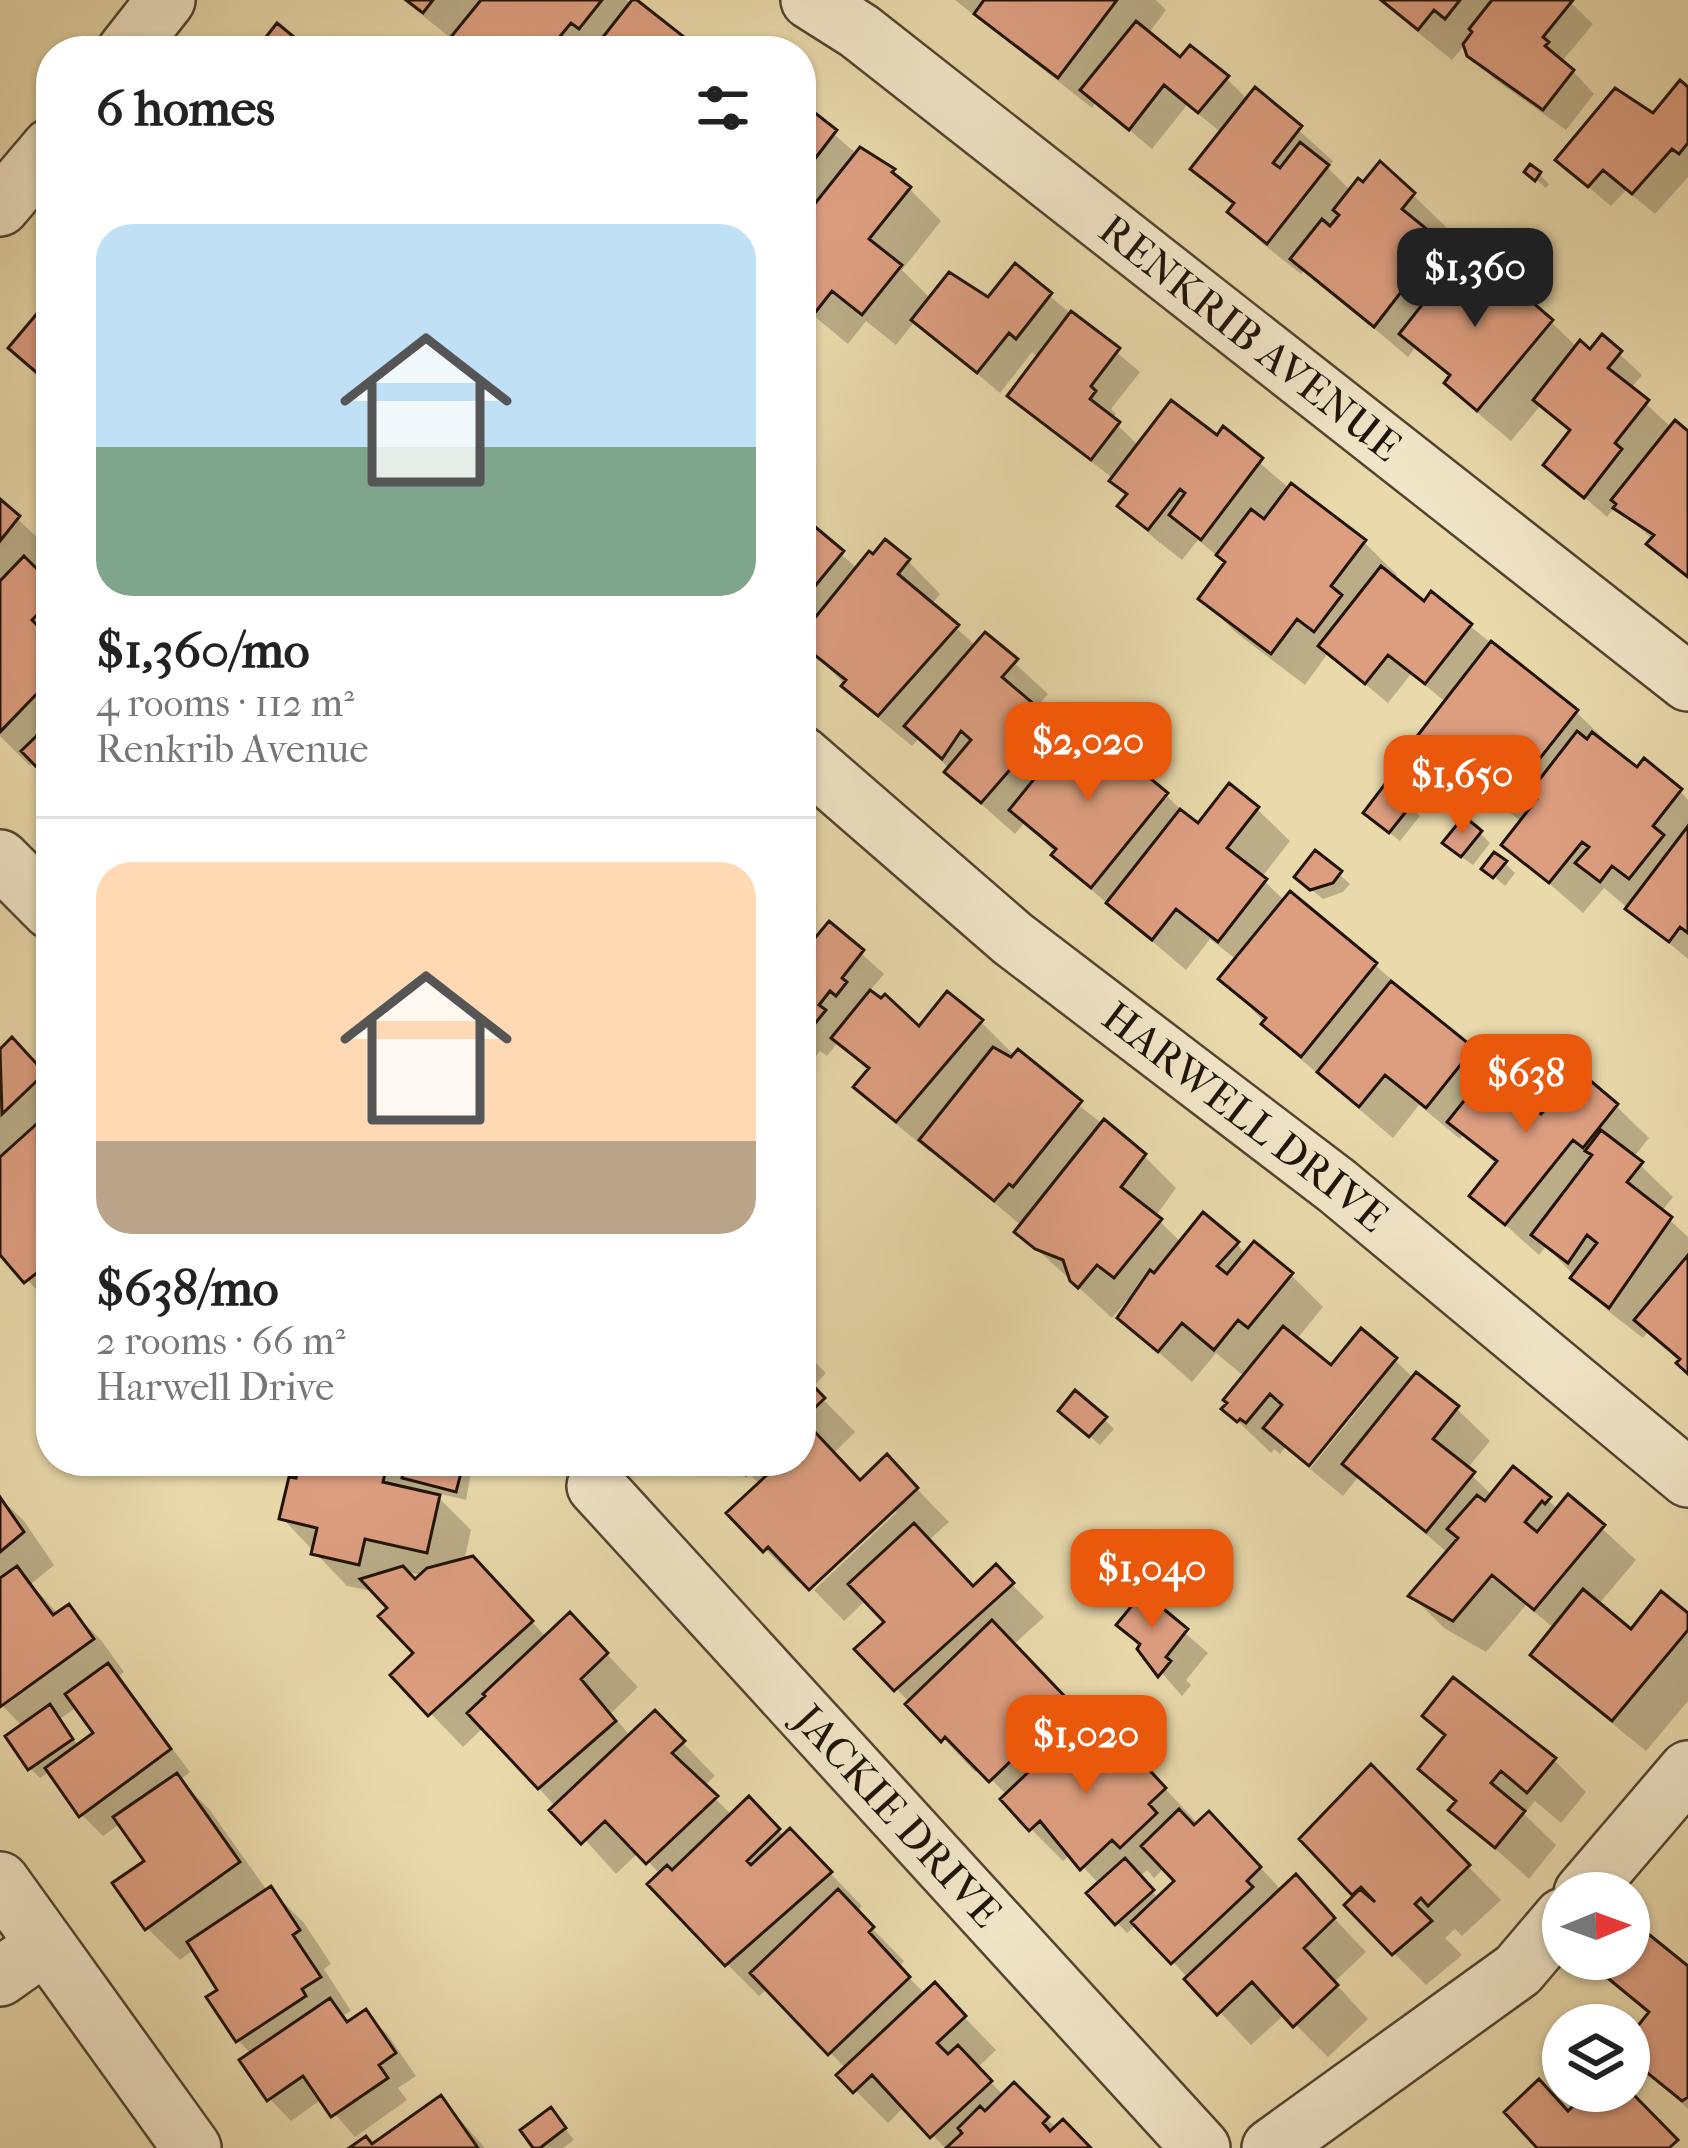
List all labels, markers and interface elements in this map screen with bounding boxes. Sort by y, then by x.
icon: filters [690,75,756,141]
text: 6 homes [96,78,275,138]
street label: RENKRIB AVENUE [1089,205,1410,471]
pin: $1,360 [1377,228,1573,330]
text: $1,360 [1424,244,1526,290]
icon: home [318,302,534,518]
text: $1,360/mo [96,620,310,680]
text: 4 rooms · 112 m² [96,680,354,726]
pin: $2,020 [990,702,1186,804]
text: $2,020 [1032,718,1144,764]
text: Renkrib Avenue [96,726,369,772]
pin: $1,650 [1364,735,1560,837]
text: $1,650 [1411,751,1513,797]
icon: home [318,940,534,1156]
street label: HARWELL DRIVE [1093,992,1397,1242]
pin: $638 [1455,1034,1597,1136]
text: $638 [1487,1050,1565,1096]
text: $638/mo [96,1258,279,1318]
text: 2 rooms · 66 m² [96,1318,346,1364]
text: Harwell Drive [96,1364,334,1410]
pin: $1,040 [1054,1529,1250,1631]
text: $1,040 [1097,1545,1207,1591]
street label: JACKIE DRIVE [782,1693,1011,1937]
pin: $1,020 [988,1695,1184,1797]
text: $1,020 [1033,1711,1139,1757]
north arrow [1542,1872,1650,1980]
map controls [1542,1872,1650,2112]
button: layers [1542,2004,1650,2112]

